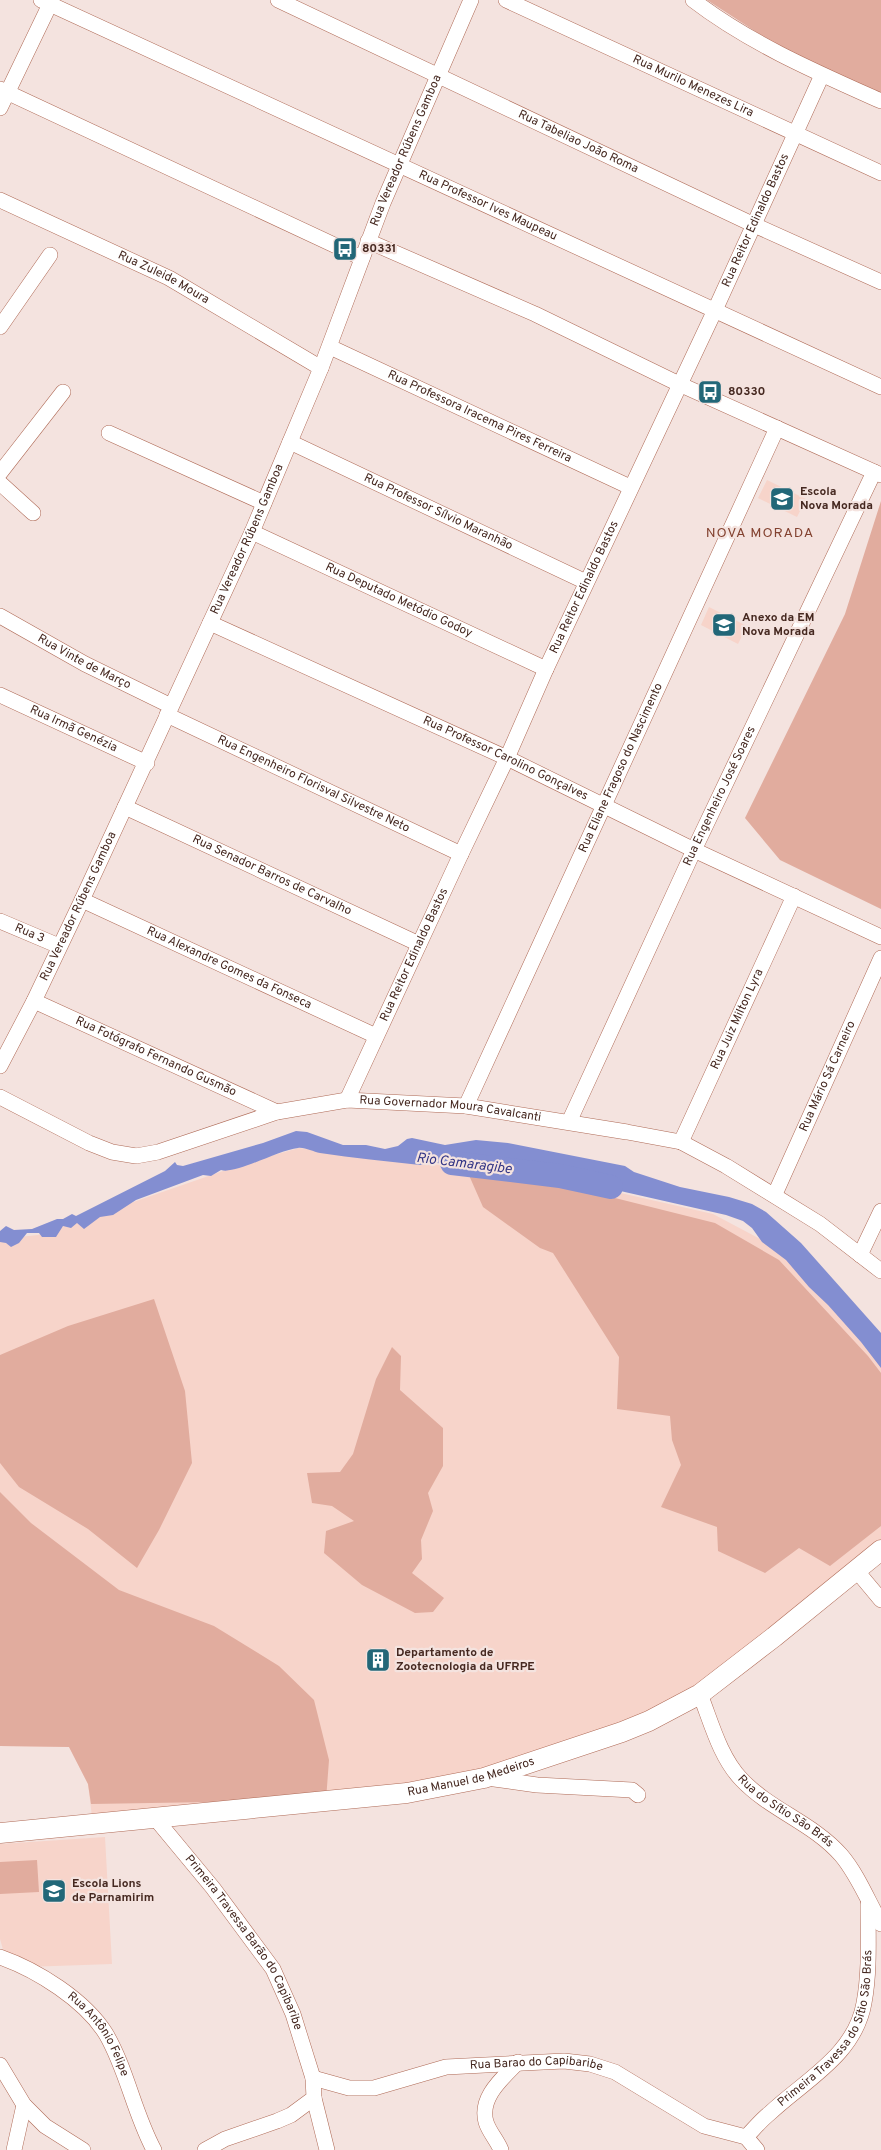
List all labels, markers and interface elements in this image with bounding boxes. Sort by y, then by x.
street label: Rua Murilo Menezes Lira [630,51,756,121]
street label: Rua Vereador Rúbens Gamboa [367,72,446,229]
street label: Rua Tabeliao João Roma [515,107,641,177]
street label: Rua Reitor Edinaldo Bastos [718,151,793,290]
street label: Rua Professor Ives Maupeau [416,167,560,245]
bus stop icon: 80331 [332,236,358,262]
place label: 80331 [362,241,396,257]
street label: Rua Zuleide Moura [115,247,212,308]
street label: Rua Professora Iracema Pires Ferreira [385,367,574,467]
bus stop icon: 80330 [697,379,723,405]
place label: 80330 [728,384,765,400]
street label: Rua Vereador Rúbens Gamboa [207,462,288,617]
street label: Rua Professor Sílvio Maranhão [361,470,516,554]
place label: Escola Nova Morada [800,484,873,514]
school or university icon: Escola Nova Morada [769,486,795,512]
street label: Rua Reitor Edinaldo Bastos [546,518,623,656]
district label: NOVA MORADA [706,525,814,542]
street label: Rua Deputado Metódio Godoy [323,559,475,642]
place label: Anexo da EM Nova Morada [742,610,815,640]
school or university icon: Anexo da EM Nova Morada [711,612,737,638]
street label: Rua Vinte de Março [35,631,134,693]
street label: Rua Eliane Fragoso do Nascimento [575,680,667,855]
street label: Rua Irmã Genézia [27,702,120,756]
street label: Rua Professor Carolino Gonçalves [420,713,591,805]
street label: Rua Engenheiro José Soares [680,724,760,869]
street label: Rua Engenheiro Florisval Silvestre Neto [215,732,413,837]
street label: Rua Vereador Rúbens Gamboa [37,829,120,984]
street label: Rua Senador Barros de Carvalho [190,831,354,920]
street label: Rua Reitor Edinaldo Bastos [376,886,452,1024]
street label: Rua 3 [12,920,47,947]
street label: Rua Alexandre Gomes da Fonseca [144,923,314,1013]
street label: Rua Juiz Milton Lyra [707,966,767,1072]
street label: Rua Fotógrafo Fernando Gusmão [73,1013,239,1101]
street label: Rua Mário Sá Carneiro [796,1018,860,1134]
street label: Rua Governador Moura Cavalcanti [359,1093,542,1126]
water label: Rio Camaragibe [415,1150,513,1178]
place label: Departamento de Zootecnologia da UFRPE [396,1645,535,1675]
building icon: Departamento de Zootecnologia da UFRPE [365,1647,391,1673]
street label: Rua Manuel de Medeiros [406,1754,537,1801]
street label: Rua do Sítio São Brás [734,1772,837,1851]
street label: Primeira Travessa Barão do Capibaribe [181,1852,306,2032]
place label: Escola Lions de Parnamirim [72,1876,154,1906]
school or university icon: Escola Lions de Parnamirim [41,1878,67,1904]
street label: Primeira Travessa do Sítio São Brás [774,1950,876,2111]
street label: Rua Antônio Felipe [64,1988,132,2079]
street label: Rua Barao do Capibaribe [469,2053,605,2076]

